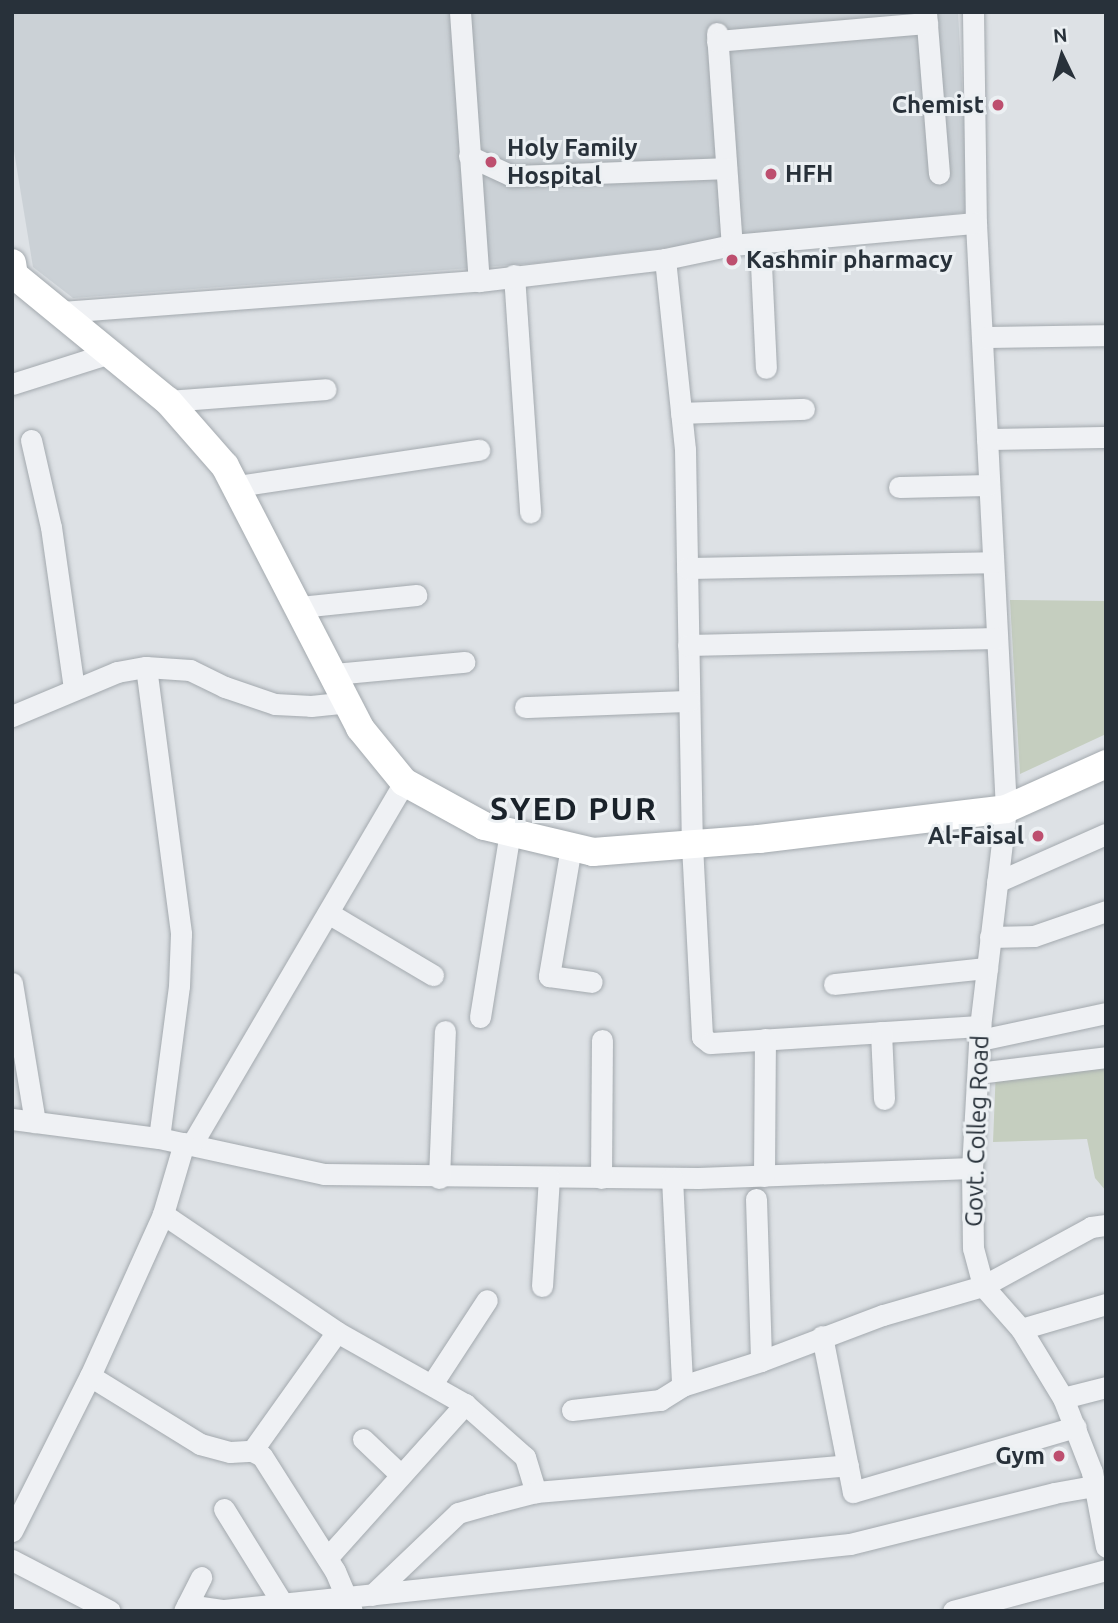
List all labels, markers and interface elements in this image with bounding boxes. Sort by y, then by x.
north arrow [1027,21,1097,91]
text: N [1052,24,1068,47]
place label: Chemist [892,91,984,119]
marker: Chemist [990,97,1006,113]
place label: Holy Family Hospital [507,134,637,190]
marker: Holy Family Hospital [481,152,501,172]
place label: HFH [785,160,833,188]
marker: HFH [763,166,779,182]
place label: Kashmir pharmacy [746,246,953,274]
marker: Kashmir pharmacy [724,252,740,268]
district label: SYED PUR [491,789,657,827]
place label: Al-Faisal [928,822,1024,850]
marker: Al-Faisal [1030,828,1046,844]
street label: Govt. Colleg Road [959,1035,995,1227]
place label: Gym [995,1442,1045,1470]
marker: Gym [1051,1448,1067,1464]

